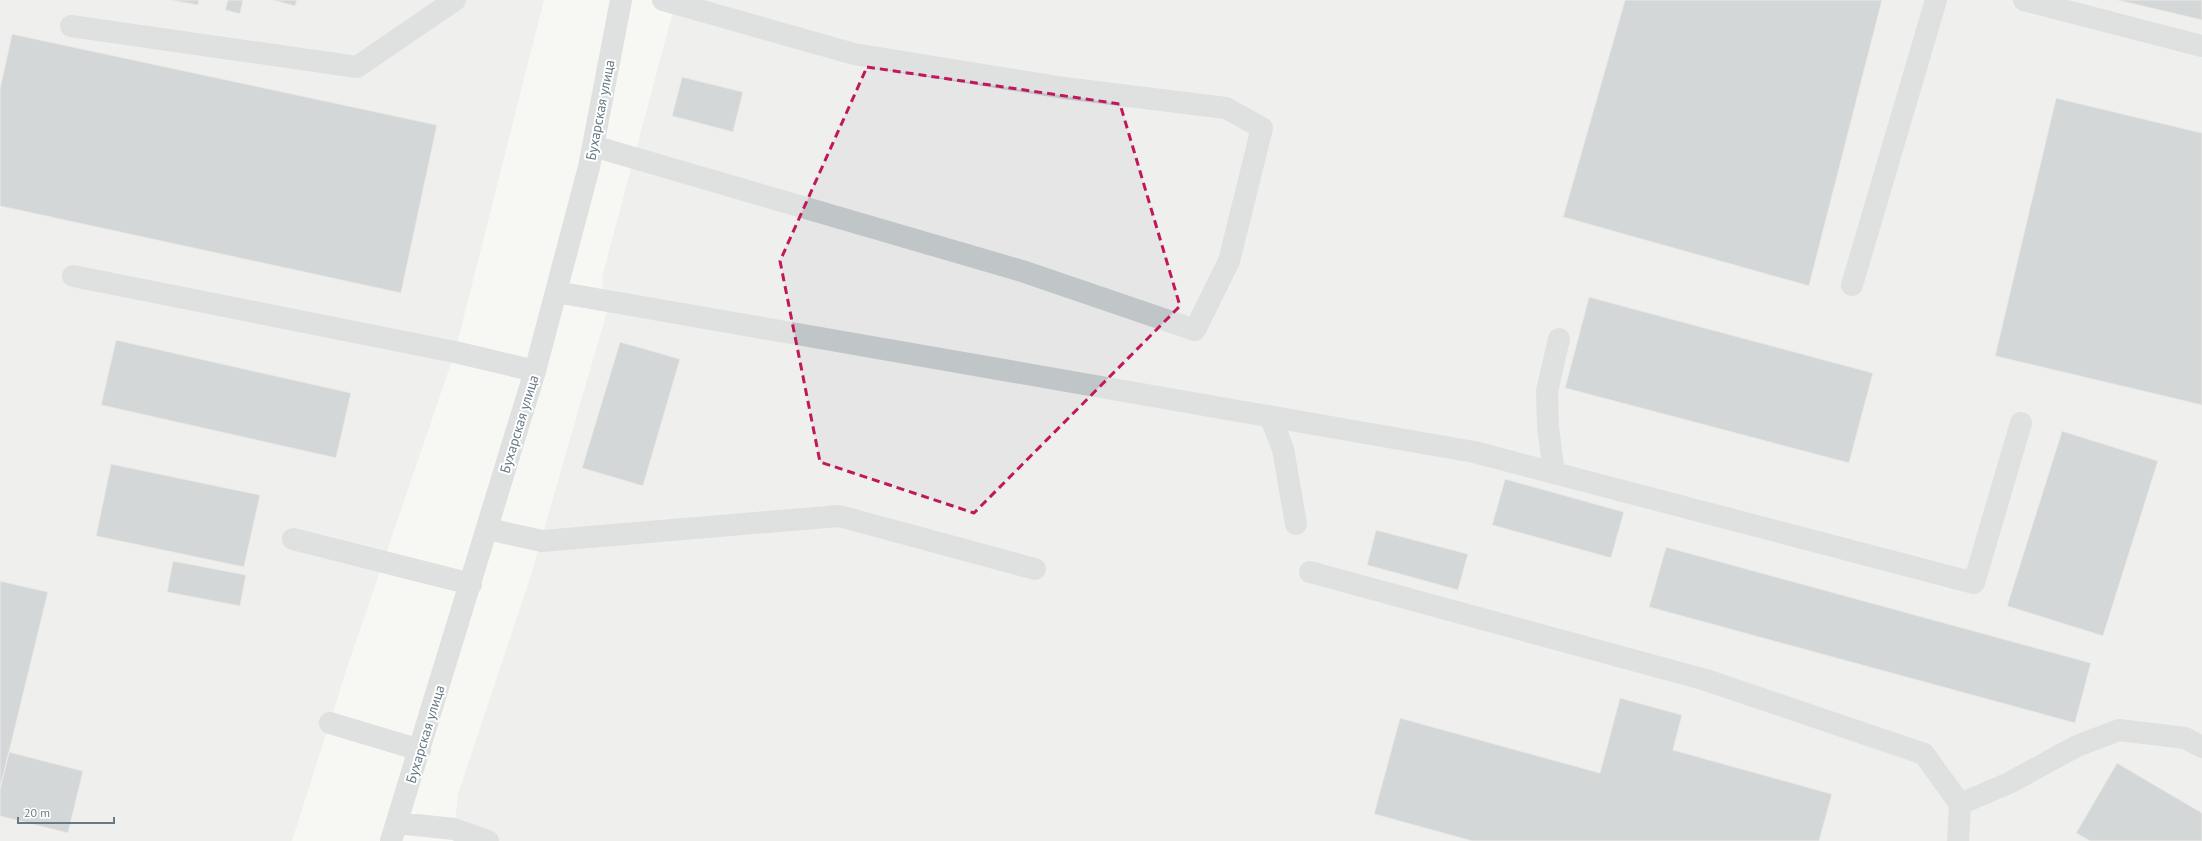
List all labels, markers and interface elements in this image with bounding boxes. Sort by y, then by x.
street label: Бухарская улица [581,58,619,162]
street label: Бухарская улица [496,373,543,475]
street label: Бухарская улица [402,683,449,785]
scale bar [18,799,114,825]
text: 20 m [24,805,50,820]

